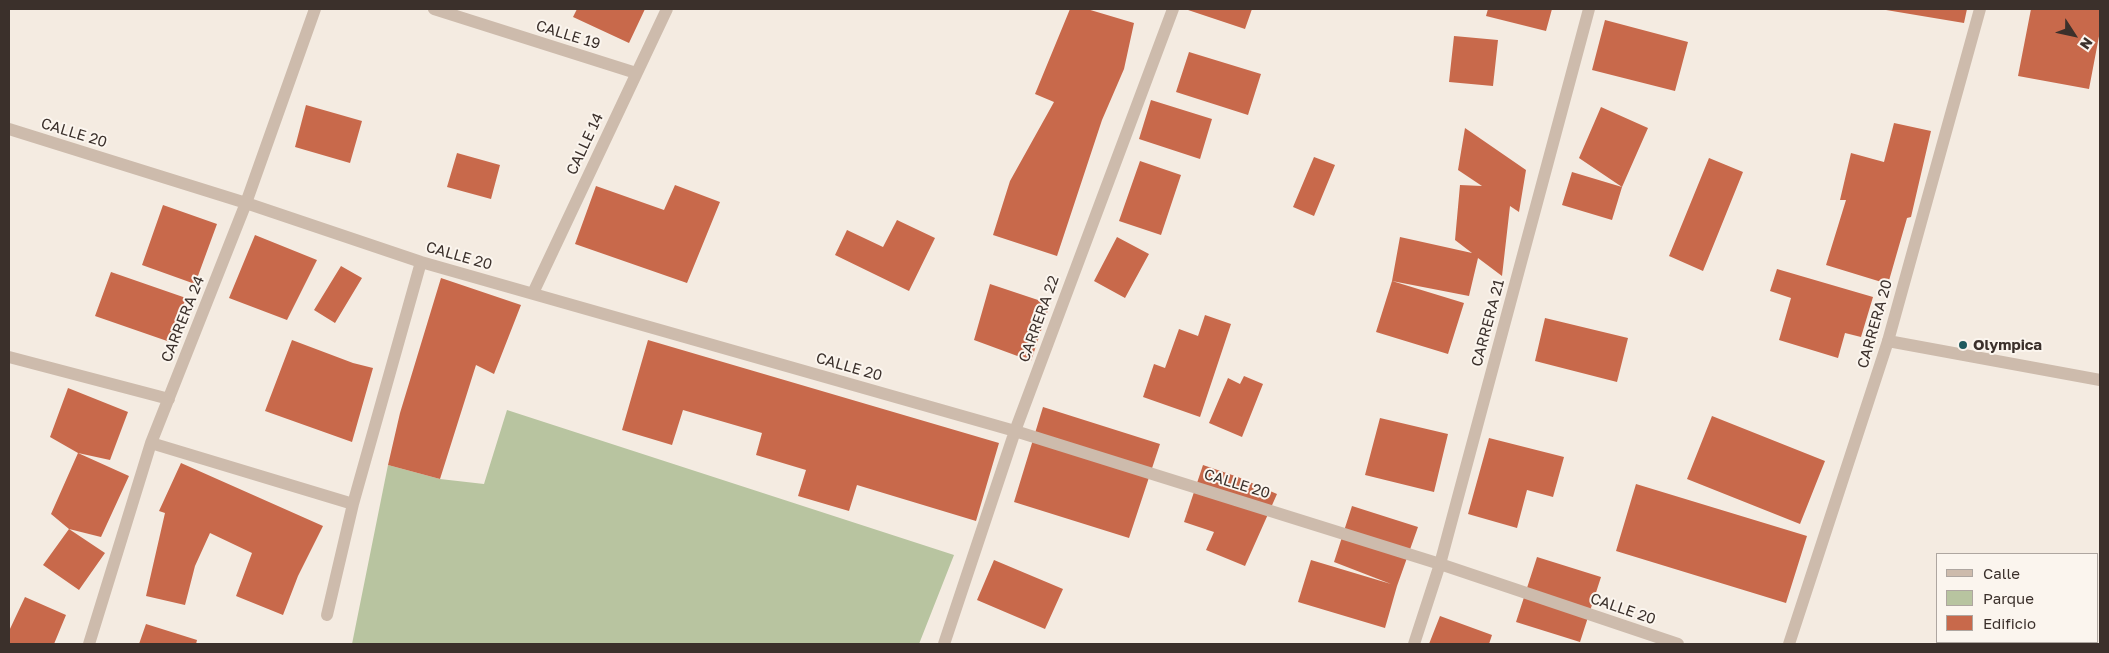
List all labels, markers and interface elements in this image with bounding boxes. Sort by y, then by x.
north arrow [2049,10,2099,60]
street label: CALLE 19 [534,17,602,53]
text: N [2077,35,2097,53]
street label: CALLE 14 [563,110,607,178]
street label: CALLE 20 [39,114,109,152]
street label: CALLE 20 [424,238,494,274]
street label: CARRERA 24 [158,273,208,365]
street label: CARRERA 22 [1015,273,1063,365]
street label: CARRERA 21 [1468,277,1508,369]
street label: CARRERA 20 [1854,278,1896,370]
place label: Olympica [1973,336,2042,354]
marker: Olympica [1957,339,1969,351]
street label: CALLE 20 [814,349,884,385]
street label: CALLE 20 [1202,465,1272,503]
legend [1936,553,2099,643]
text: Calle [1983,564,2020,582]
street label: CALLE 20 [1588,589,1658,629]
text: Parque [1983,589,2034,607]
text: Edificio [1983,614,2036,632]

